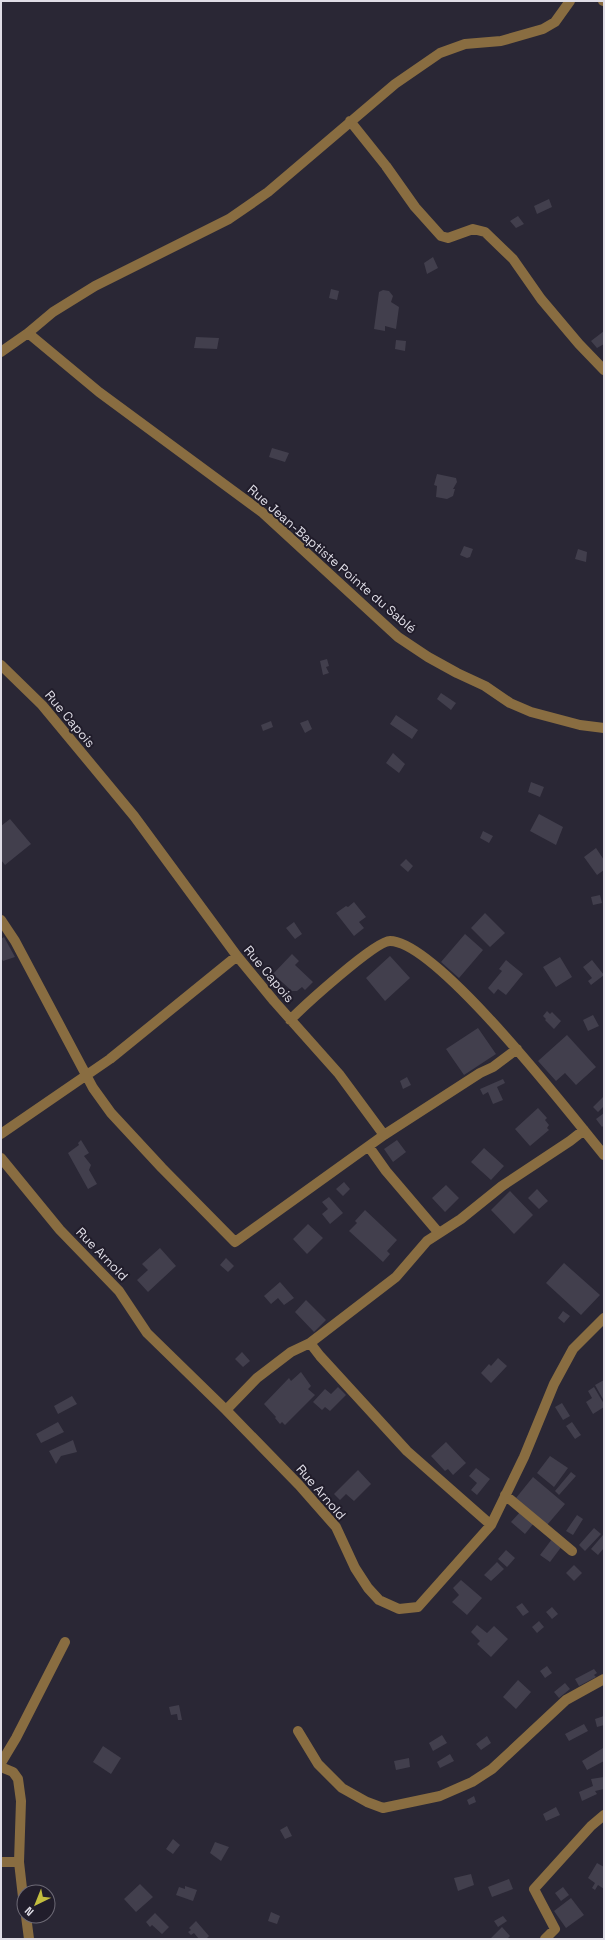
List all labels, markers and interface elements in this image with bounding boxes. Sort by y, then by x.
street label: Rue Jean-Baptiste Pointe du Sablé [244,481,420,637]
street label: Rue Capois [41,687,99,751]
street label: Rue Capois [240,942,298,1006]
street label: Rue Arnold [72,1224,132,1284]
street label: Rue Arnold [292,1461,350,1523]
north arrow [16,1884,56,1924]
text: N [22,1904,37,1919]

